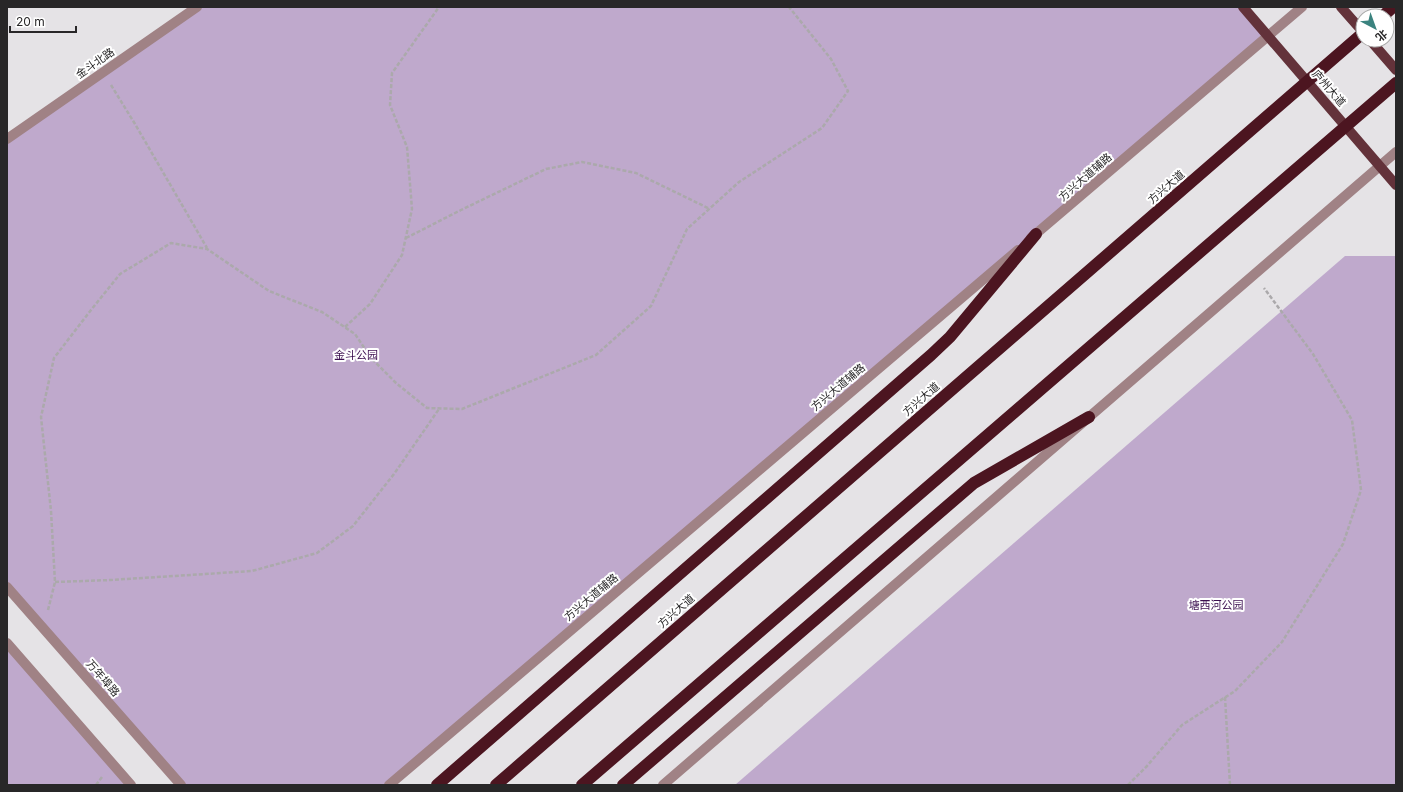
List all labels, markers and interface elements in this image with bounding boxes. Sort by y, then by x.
scale bar [10,8,76,34]
north arrow [1355,8,1395,48]
text: 20 m [16,14,45,29]
text: 北 [1373,27,1390,44]
street label: 金斗北路 [73,45,117,81]
street label: 庐州大道 [1309,67,1349,109]
street label: 方兴大道辅路 [1056,150,1114,204]
street label: 方兴大道 [1145,167,1187,207]
park label: 金斗公园 [334,348,378,362]
street label: 方兴大道辅路 [808,360,868,414]
street label: 方兴大道 [900,379,942,419]
street label: 方兴大道辅路 [561,570,621,624]
street label: 方兴大道 [655,591,697,631]
park label: 塘西河公园 [1189,598,1244,612]
street label: 万年埠路 [83,657,123,699]

